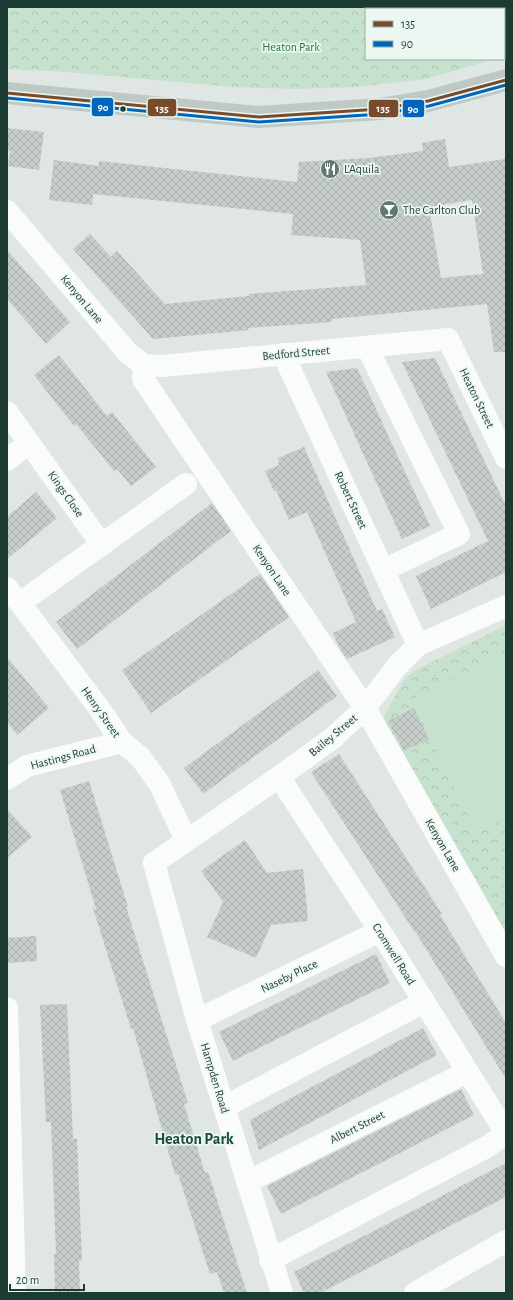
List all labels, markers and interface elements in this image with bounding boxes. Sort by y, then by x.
legend [365,8,505,60]
text: 135 [401,18,415,30]
text: 90 [401,38,413,50]
park label: Heaton Park [262,41,320,53]
line badge: 90 [91,97,114,117]
line badge: 135 [147,98,177,117]
line badge: 135 [368,99,399,118]
line badge: 90 [402,99,425,118]
text: 90 [97,102,109,113]
text: 135 [155,103,169,114]
text: 135 [376,103,390,114]
unlabelled marker [118,104,128,114]
text: 90 [407,104,419,115]
restaurant icon: L'Aquila [319,158,341,180]
place label: L'Aquila [344,163,380,175]
bar icon: The Carlton Club [378,199,400,221]
place label: The Carlton Club [403,204,480,216]
street label: Kenyon Lane [58,273,106,326]
street label: Bedford Street [262,344,330,362]
street label: Heaton Street [457,366,497,430]
street label: Kings Close [46,469,86,519]
street label: Robert Street [333,469,370,531]
street label: Kenyon Lane [250,542,293,598]
street label: Henry Street [78,684,123,740]
street label: Bailey Street [307,711,360,759]
street label: Hastings Road [29,743,97,771]
street label: Kenyon Lane [422,817,463,874]
street label: Cromwell Road [370,921,418,987]
street label: Naseby Place [259,957,320,996]
street label: Hampden Road [199,1041,231,1115]
street label: Albert Street [328,1108,386,1146]
district label: Heaton Park [154,1131,234,1147]
scale bar [10,1266,84,1292]
text: 20 m [16,1274,39,1286]

